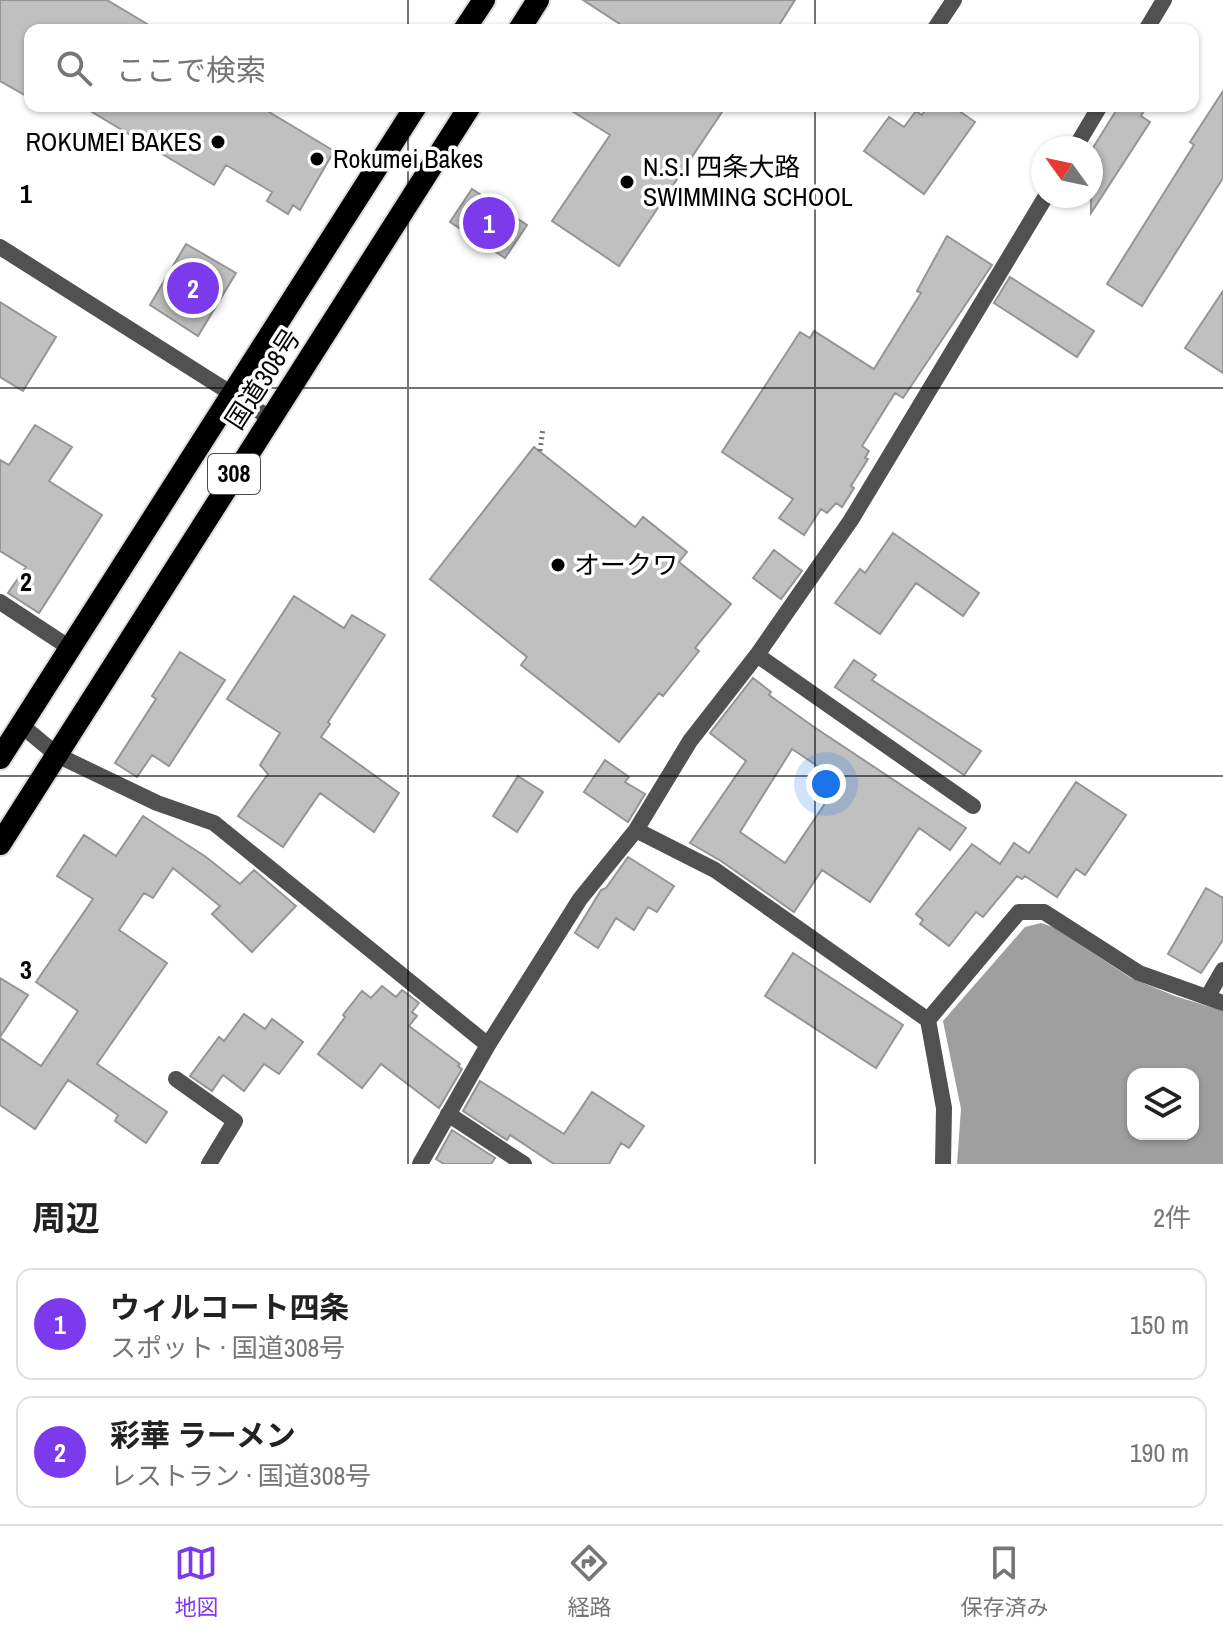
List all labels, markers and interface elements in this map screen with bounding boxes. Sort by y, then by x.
search box [24,24,1199,112]
icon: search [52,46,96,90]
text: ここで検索 [116,50,266,90]
place label: ROKUMEI BAKES [25,124,202,159]
marker: ROKUMEI BAKES [209,133,227,151]
north arrow [1031,136,1103,208]
place label: Rokumei Bakes [333,141,484,176]
place label: N.S.I 四条大路 SWIMMING SCHOOL [643,149,853,214]
marker: Rokumei Bakes [308,150,326,168]
marker: N.S.I 四条大路 SWIMMING SCHOOL [618,173,636,191]
text: 1 [20,176,32,211]
pin: 1 [463,193,515,253]
pin: 2 [167,258,219,318]
street label: 国道308号 [217,322,308,436]
road number: 308 [208,454,260,494]
place label: オークワ [574,547,678,582]
marker: オークワ [549,556,567,574]
text: 2 [20,564,32,599]
your location [806,764,846,804]
text: 3 [20,952,32,987]
map controls [1127,1068,1199,1140]
button: layers [1127,1068,1199,1140]
text: 周辺 [32,1195,100,1241]
text: 2件 [1153,1200,1191,1235]
text: ウィルコート四条 [110,1287,349,1327]
text: 1 [54,1307,66,1342]
text: 150 m [1130,1307,1189,1342]
text: スポット · 国道308号 [110,1330,345,1365]
text: 彩華 ラーメン [110,1415,296,1455]
text: 2 [54,1435,66,1470]
text: 190 m [1130,1435,1189,1470]
text: レストラン · 国道308号 [110,1458,371,1493]
tab: 地図 [174,1541,219,1622]
tab: 経路 [567,1541,612,1622]
tab: 保存済み [960,1541,1049,1622]

